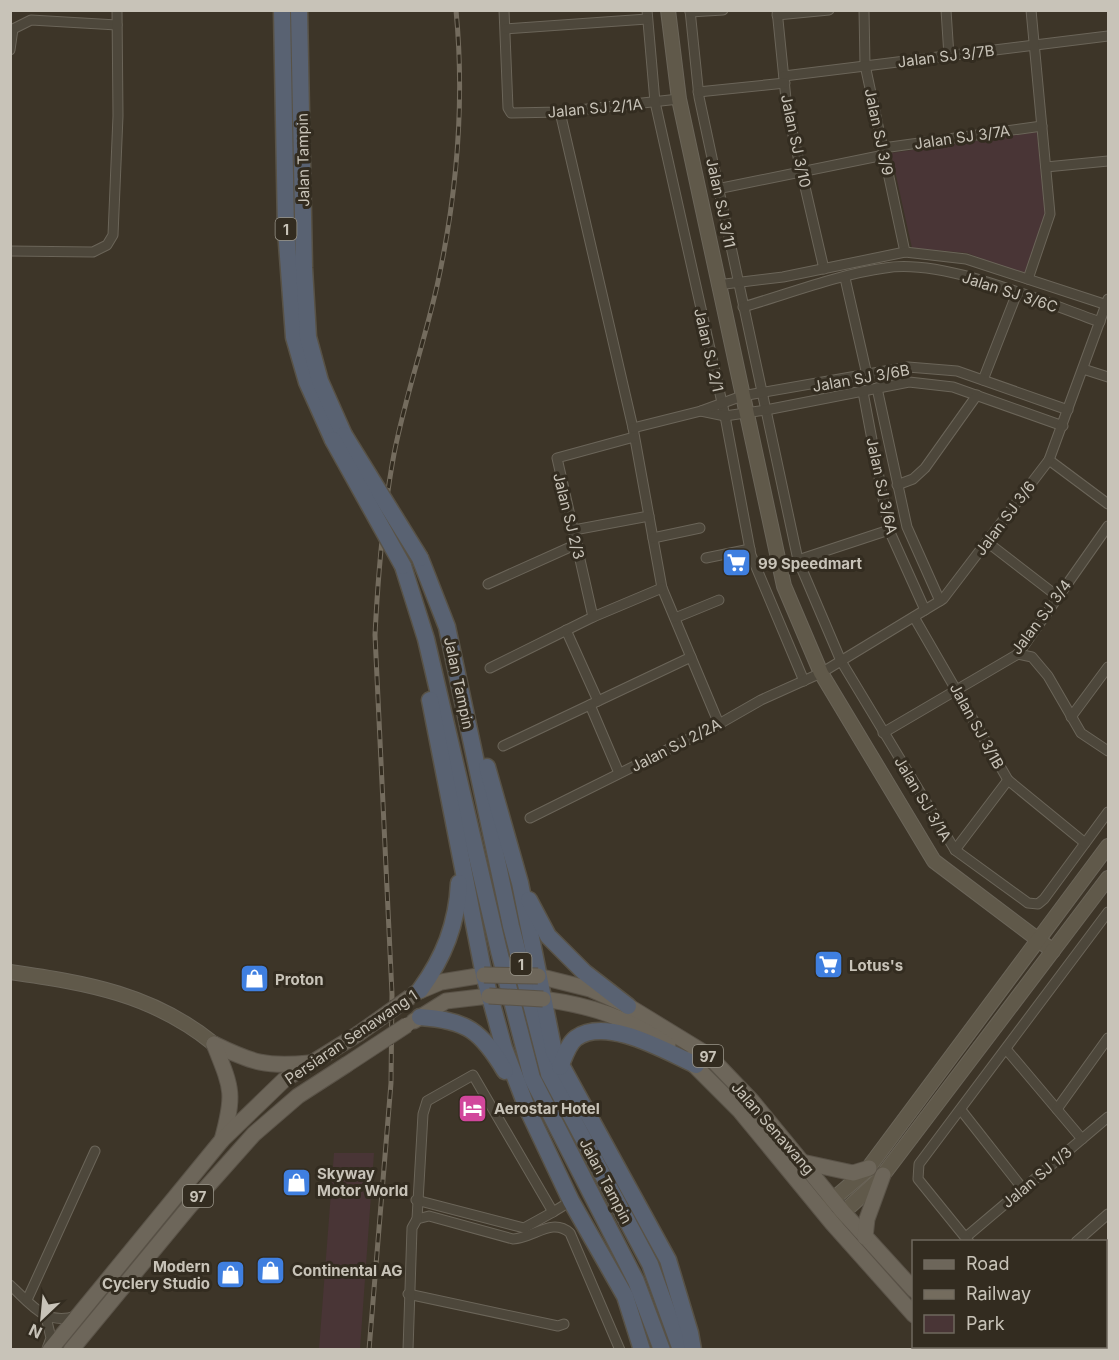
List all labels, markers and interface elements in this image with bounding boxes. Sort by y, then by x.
street label: Jalan SJ 3/7B [896,41,996,71]
street label: Jalan SJ 3/9 [861,87,897,177]
street label: Jalan SJ 3/10 [777,93,815,189]
street label: Jalan SJ 2/1A [547,94,643,122]
street label: Jalan Tampin [293,113,313,207]
street label: Jalan SJ 3/7A [913,121,1011,153]
street label: Jalan SJ 3/11 [702,156,740,250]
road number: 1 [276,218,296,240]
street label: Jalan SJ 3/6C [960,268,1060,316]
street label: Jalan SJ 2/1 [690,306,728,394]
street label: Jalan SJ 3/6B [811,360,911,396]
street label: Jalan SJ 3/6A [862,436,902,536]
street label: Jalan SJ 2/3 [549,471,589,561]
street label: Jalan SJ 3/6 [971,477,1039,559]
supermarket icon: 99 Speedmart [721,547,753,579]
place label: 99 Speedmart [758,554,862,573]
street label: Jalan SJ 3/4 [1007,576,1075,658]
street label: Jalan Tampin [440,635,478,731]
street label: Jalan SJ 3/1B [946,680,1008,772]
street label: Jalan SJ 2/2A [628,714,724,776]
street label: Jalan SJ 3/1A [890,753,956,845]
supermarket icon: Lotus's [812,949,844,981]
road number: 1 [510,953,532,975]
place label: Lotus's [849,956,903,975]
shop icon: Proton [238,963,270,995]
place label: Proton [275,970,324,989]
street label: Persiaran Senawang 1 [281,986,421,1088]
road number: 97 [693,1045,723,1067]
street label: Jalan Senawang [728,1078,818,1178]
hotel icon: Aerostar Hotel [457,1092,489,1124]
place label: Aerostar Hotel [494,1099,600,1118]
street label: Jalan Tampin [576,1135,636,1227]
street label: Jalan SJ 1/3 [998,1142,1076,1212]
place label: Skyway Motor World [317,1164,408,1200]
shop icon: Skyway Motor World [280,1166,312,1198]
road number: 97 [183,1185,213,1207]
legend [912,1240,1107,1348]
text: Road [966,1253,1009,1274]
shop icon: Continental AG [255,1254,287,1286]
place label: Modern Cyclery Studio [102,1257,210,1293]
shop icon: Modern Cyclery Studio [215,1259,247,1291]
place label: Continental AG [292,1261,403,1280]
text: Railway [966,1283,1031,1304]
north arrow [12,1288,72,1348]
text: Park [966,1313,1005,1334]
text: N [26,1320,45,1343]

